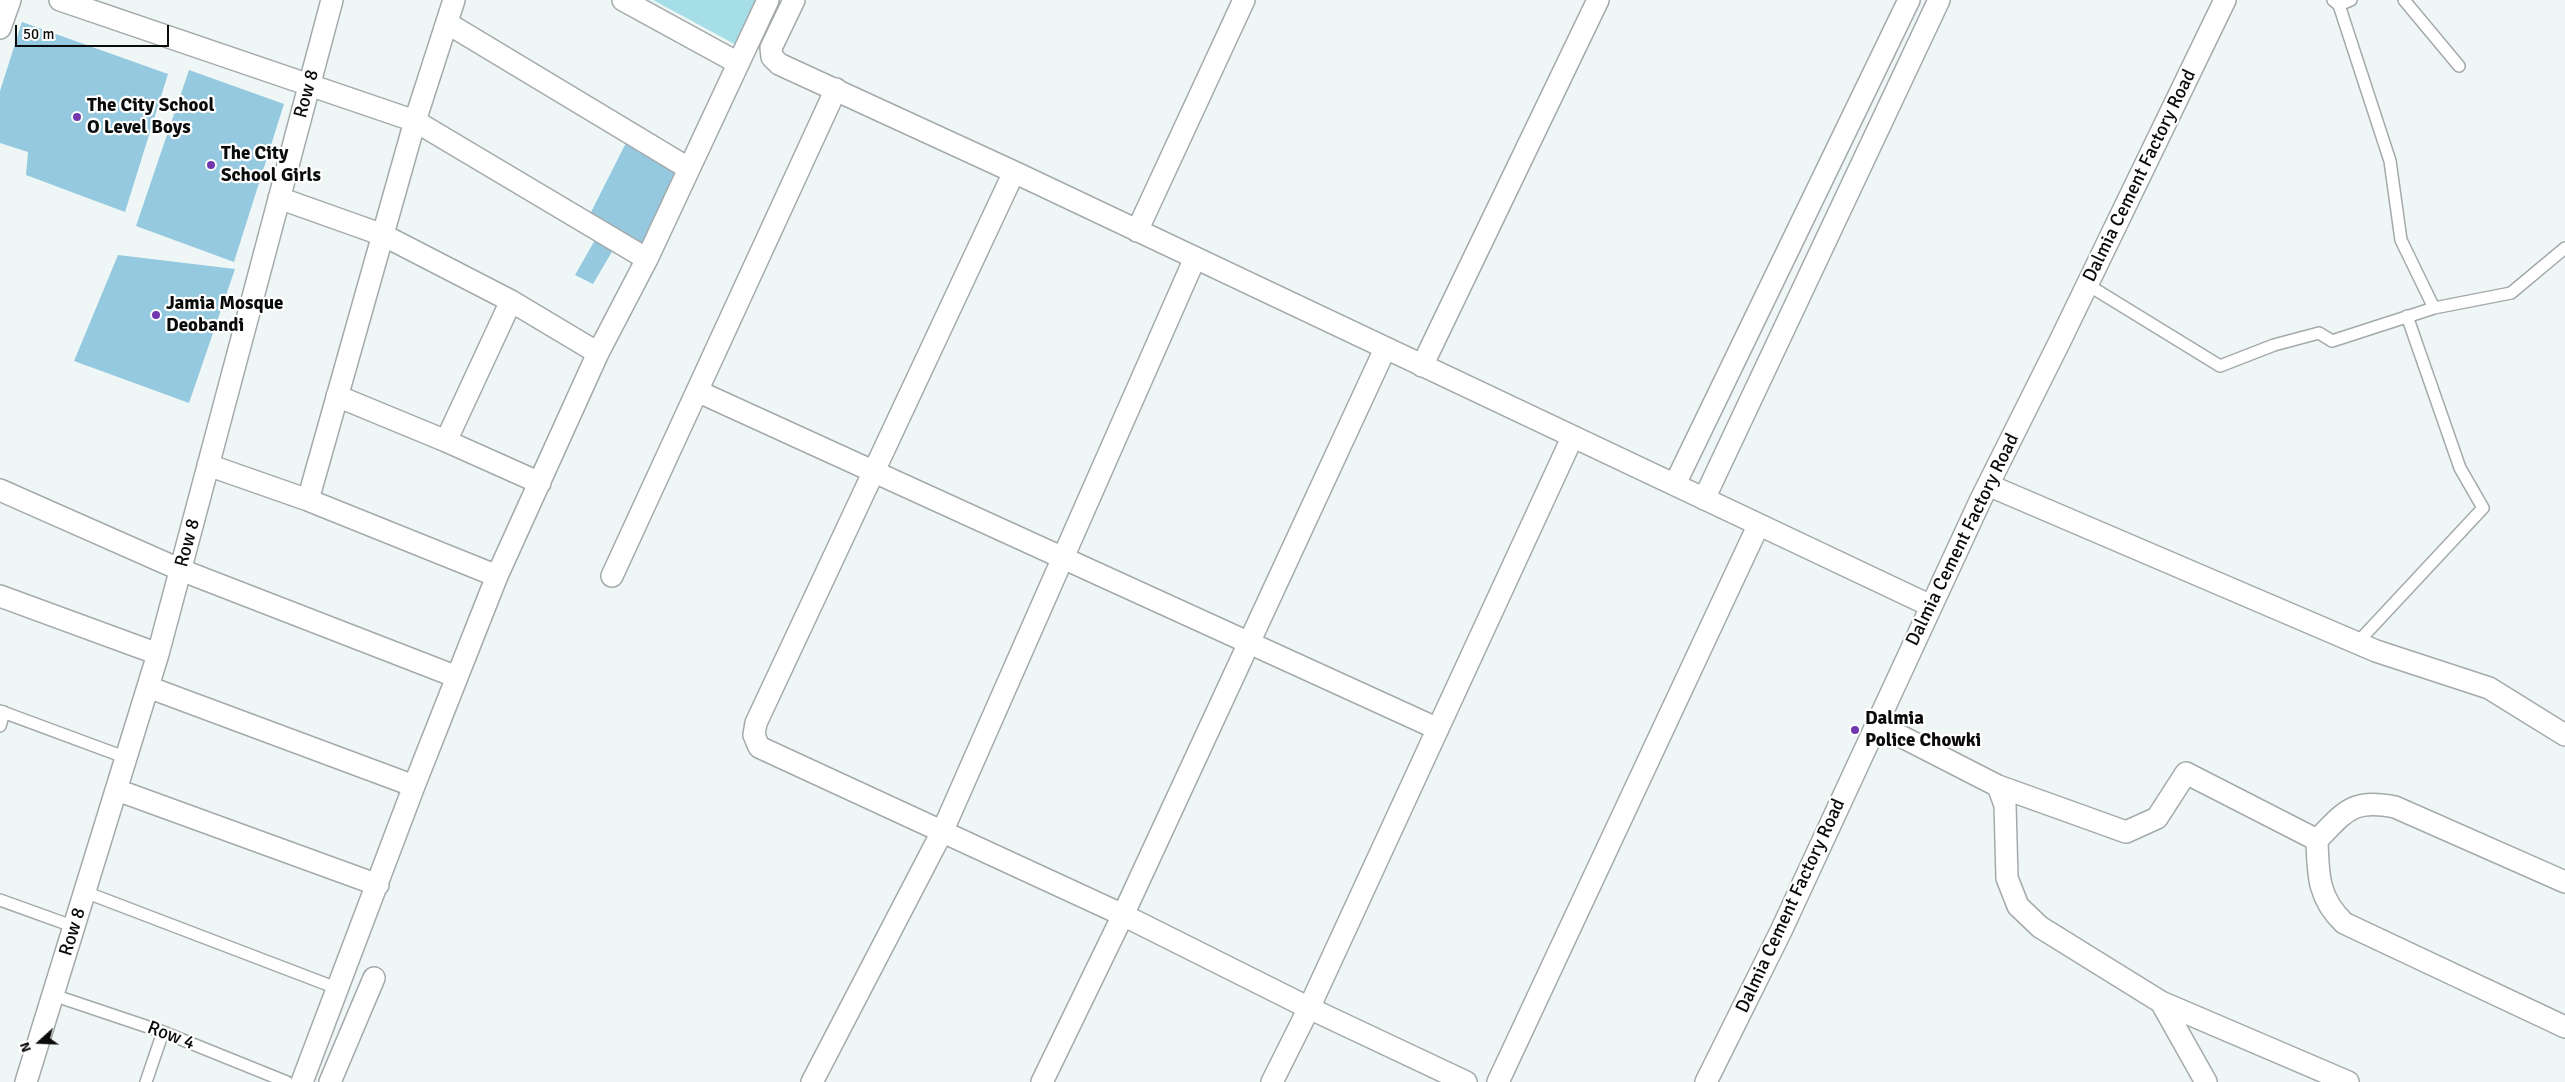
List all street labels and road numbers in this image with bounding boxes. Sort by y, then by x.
street label: Dalmia Cement Factory Road [2079,66,2201,286]
street label: Row 8 [290,67,324,121]
street label: Dalmia Cement Factory Road [1902,430,2024,650]
street label: Row 8 [171,516,205,570]
street label: Dalmia Cement Factory Road [1731,795,1851,1017]
street label: Row 8 [55,905,91,959]
street label: Row 4 [144,1017,198,1055]

